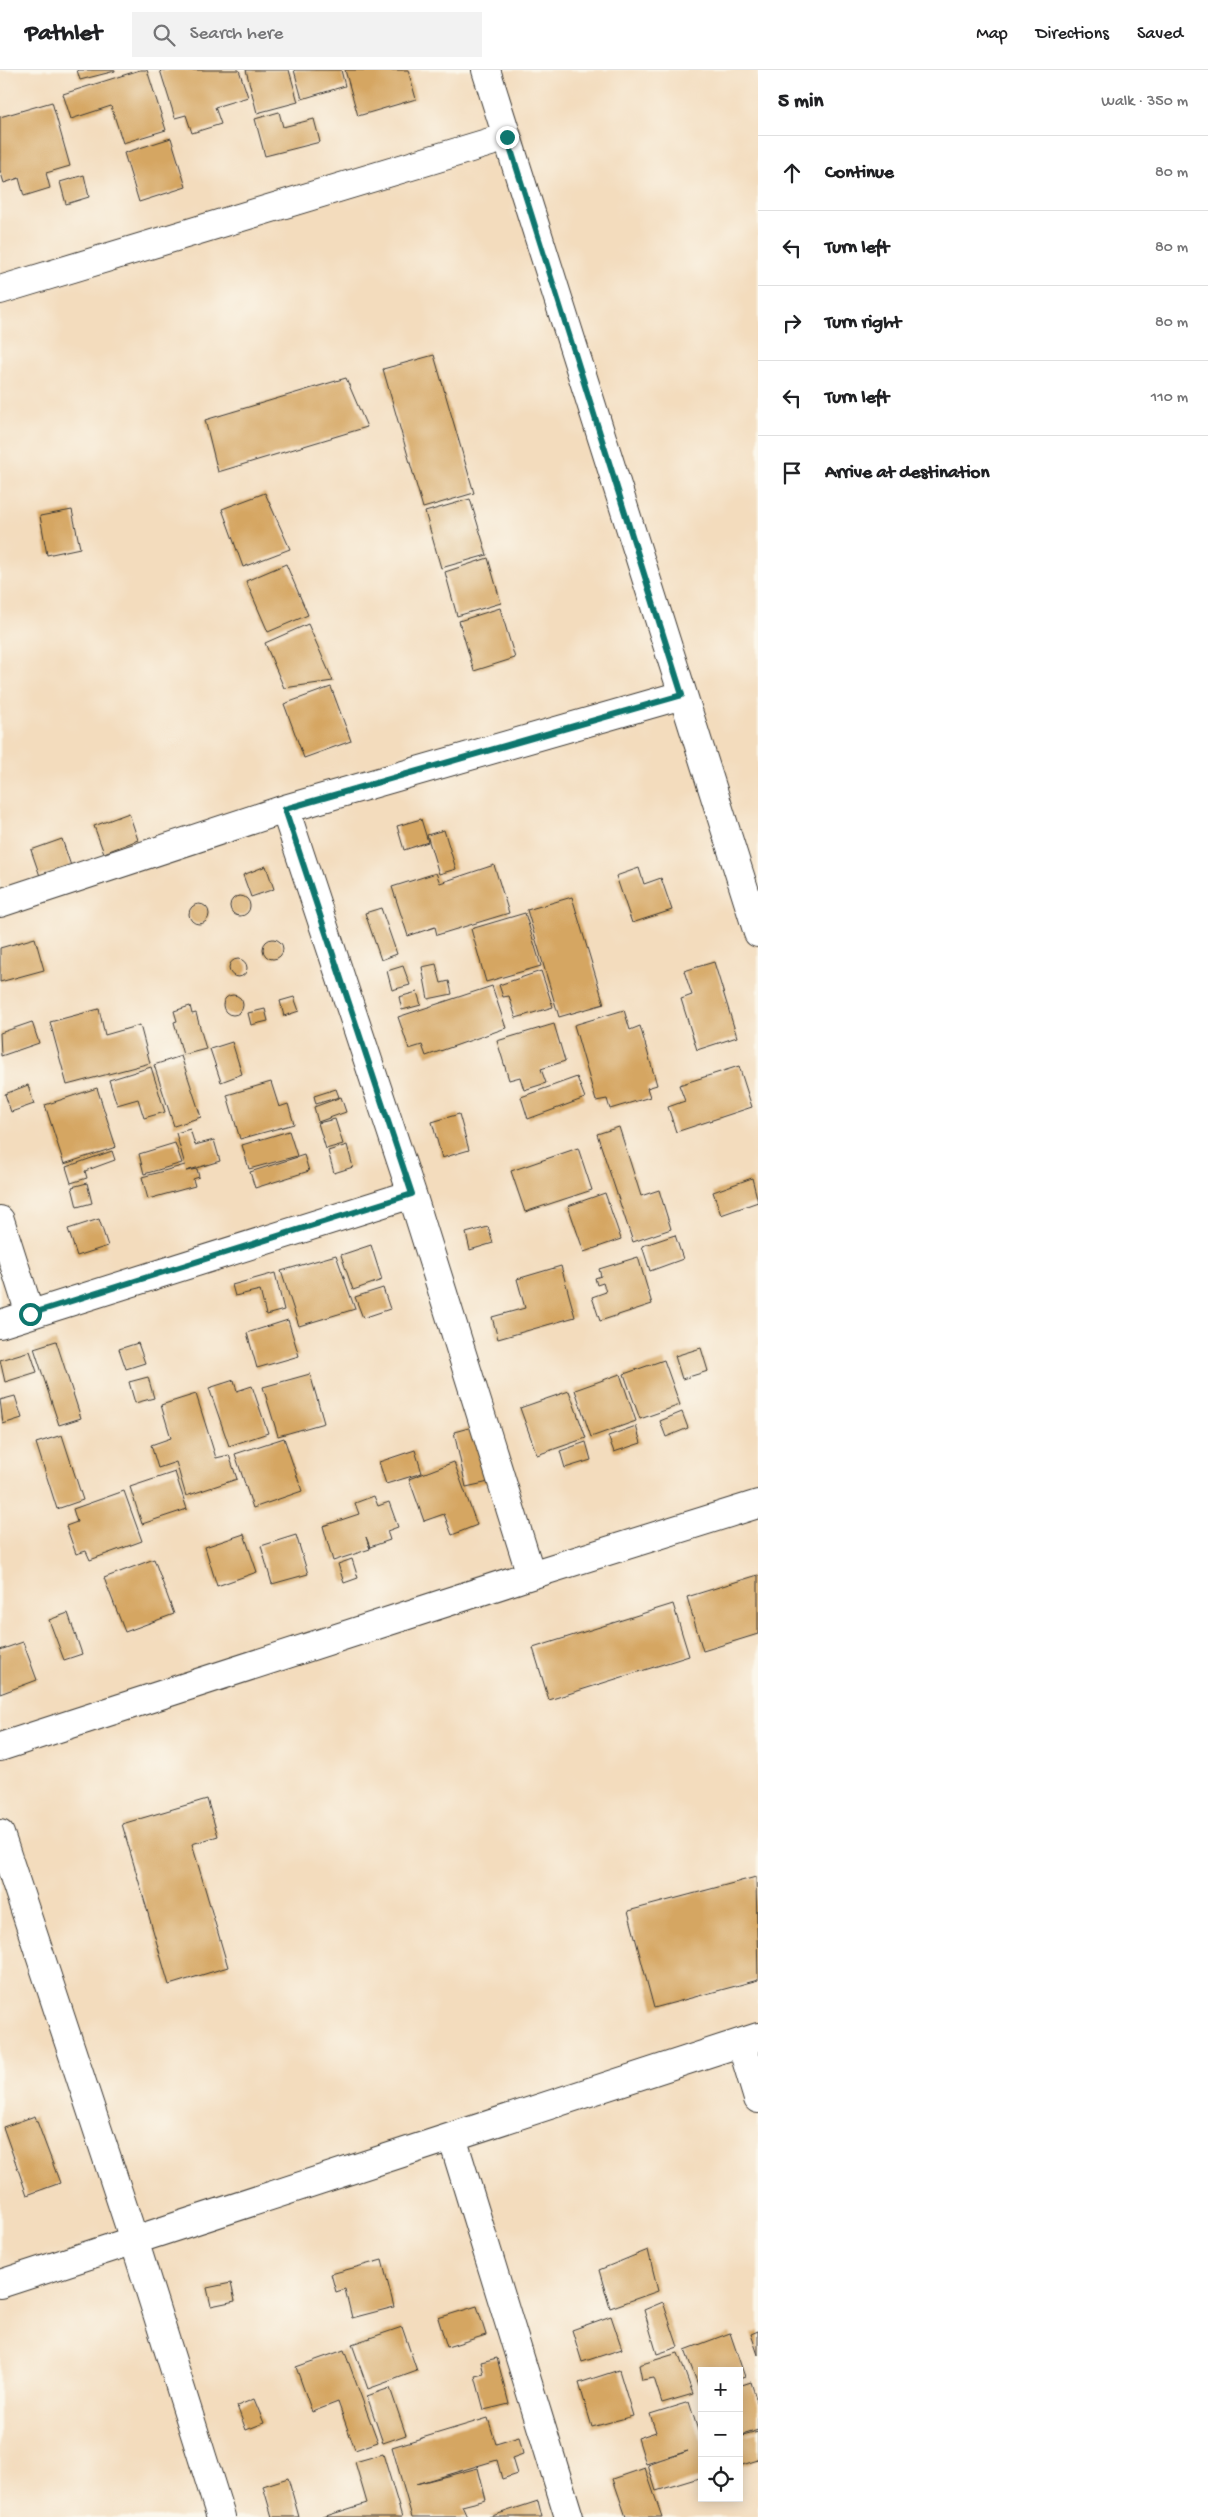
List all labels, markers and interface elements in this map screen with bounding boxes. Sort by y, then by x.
search box [132,12,482,57]
text: Pathlet [25,20,102,49]
icon: search [150,21,178,49]
text: Search here [190,23,283,46]
text: Map [976,24,1008,45]
text: Directions [1036,24,1109,45]
text: Saved [1137,24,1183,45]
text: 5 min [778,90,823,115]
text: Walk · 350 m [1101,93,1188,112]
route end [496,126,519,149]
icon: ahead [778,159,806,187]
text: Continue [825,162,894,185]
text: 80 m [1155,164,1188,183]
icon: left [778,234,806,262]
text: Turn left [825,237,889,260]
text: 80 m [1155,239,1188,258]
icon: right [778,309,806,337]
text: Turn right [825,312,901,335]
text: 80 m [1155,314,1188,333]
icon: left [778,384,806,412]
text: Turn left [825,387,889,410]
text: 110 m [1151,389,1188,408]
icon: arrive [778,459,806,487]
text: Arrive at destination [825,462,989,485]
route start [19,1303,42,1326]
map controls [698,2367,743,2502]
button: + [698,2367,743,2412]
button: − [698,2412,743,2457]
button: locate [698,2457,743,2502]

